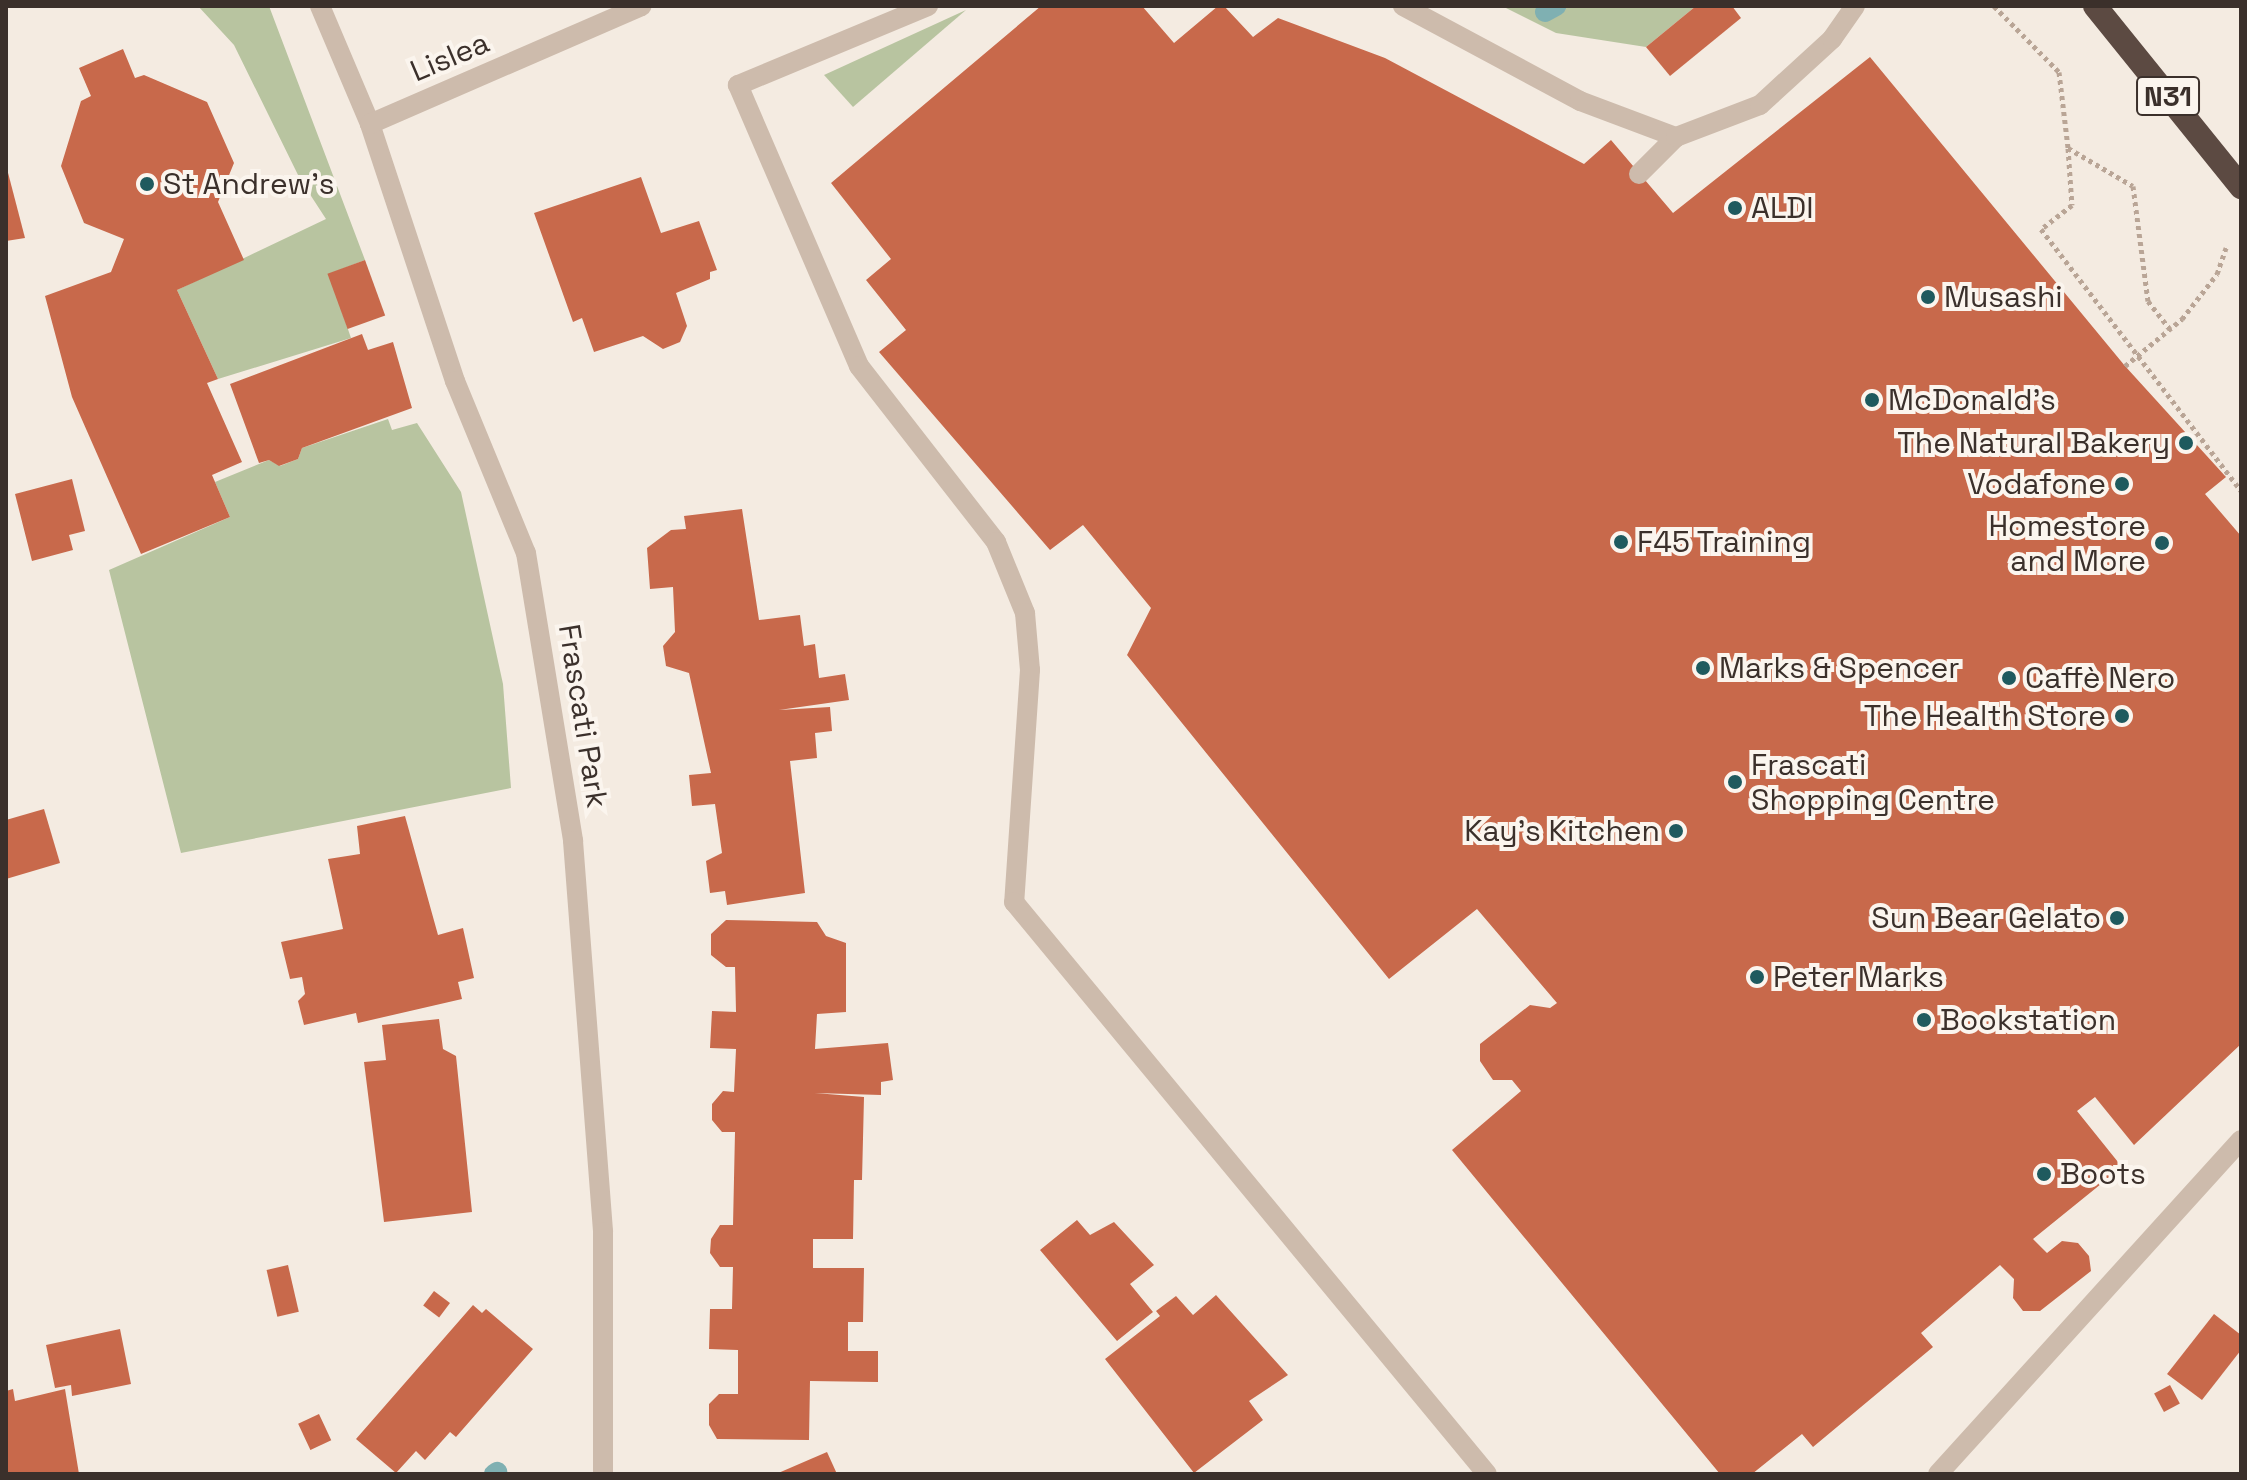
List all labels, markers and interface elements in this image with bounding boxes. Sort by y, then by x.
street label: Lislea [405,24,495,90]
road number: N31 [2136,72,2200,120]
place label: St Andrew's [163,166,335,202]
marker: St Andrew's [138,175,156,193]
place label: ALDI [1751,190,1813,226]
marker: ALDI [1726,199,1744,217]
place label: Musashi [1944,279,2063,315]
marker: Musashi [1919,288,1937,306]
place label: McDonald's [1888,382,2056,418]
marker: McDonald's [1863,391,1881,409]
place label: The Natural Bakery [1897,425,2170,461]
marker: The Natural Bakery [2177,434,2195,452]
place label: Vodafone [1967,466,2106,502]
marker: Vodafone [2113,475,2131,493]
place label: Homestore and More [1988,508,2146,578]
place label: F45 Training [1637,524,1812,560]
marker: F45 Training [1612,533,1630,551]
marker: Homestore and More [2153,534,2171,552]
street label: Frascati Park [551,622,615,810]
place label: Marks & Spencer [1719,650,1959,686]
marker: Marks & Spencer [1694,659,1712,677]
place label: Caffè Nero [2025,660,2175,696]
marker: Caffè Nero [2000,669,2018,687]
place label: The Health Store [1864,698,2106,734]
marker: The Health Store [2113,707,2131,725]
place label: Frascati Shopping Centre [1751,747,1995,818]
marker: Frascati Shopping Centre [1726,773,1744,791]
place label: Kay's Kitchen [1464,813,1660,849]
marker: Kay's Kitchen [1667,822,1685,840]
place label: Sun Bear Gelato [1871,900,2101,936]
marker: Sun Bear Gelato [2108,909,2126,927]
place label: Peter Marks [1773,959,1944,995]
marker: Peter Marks [1748,968,1766,986]
place label: Bookstation [1940,1002,2116,1038]
marker: Bookstation [1915,1011,1933,1029]
place label: Boots [2060,1156,2146,1192]
marker: Boots [2035,1165,2053,1183]

